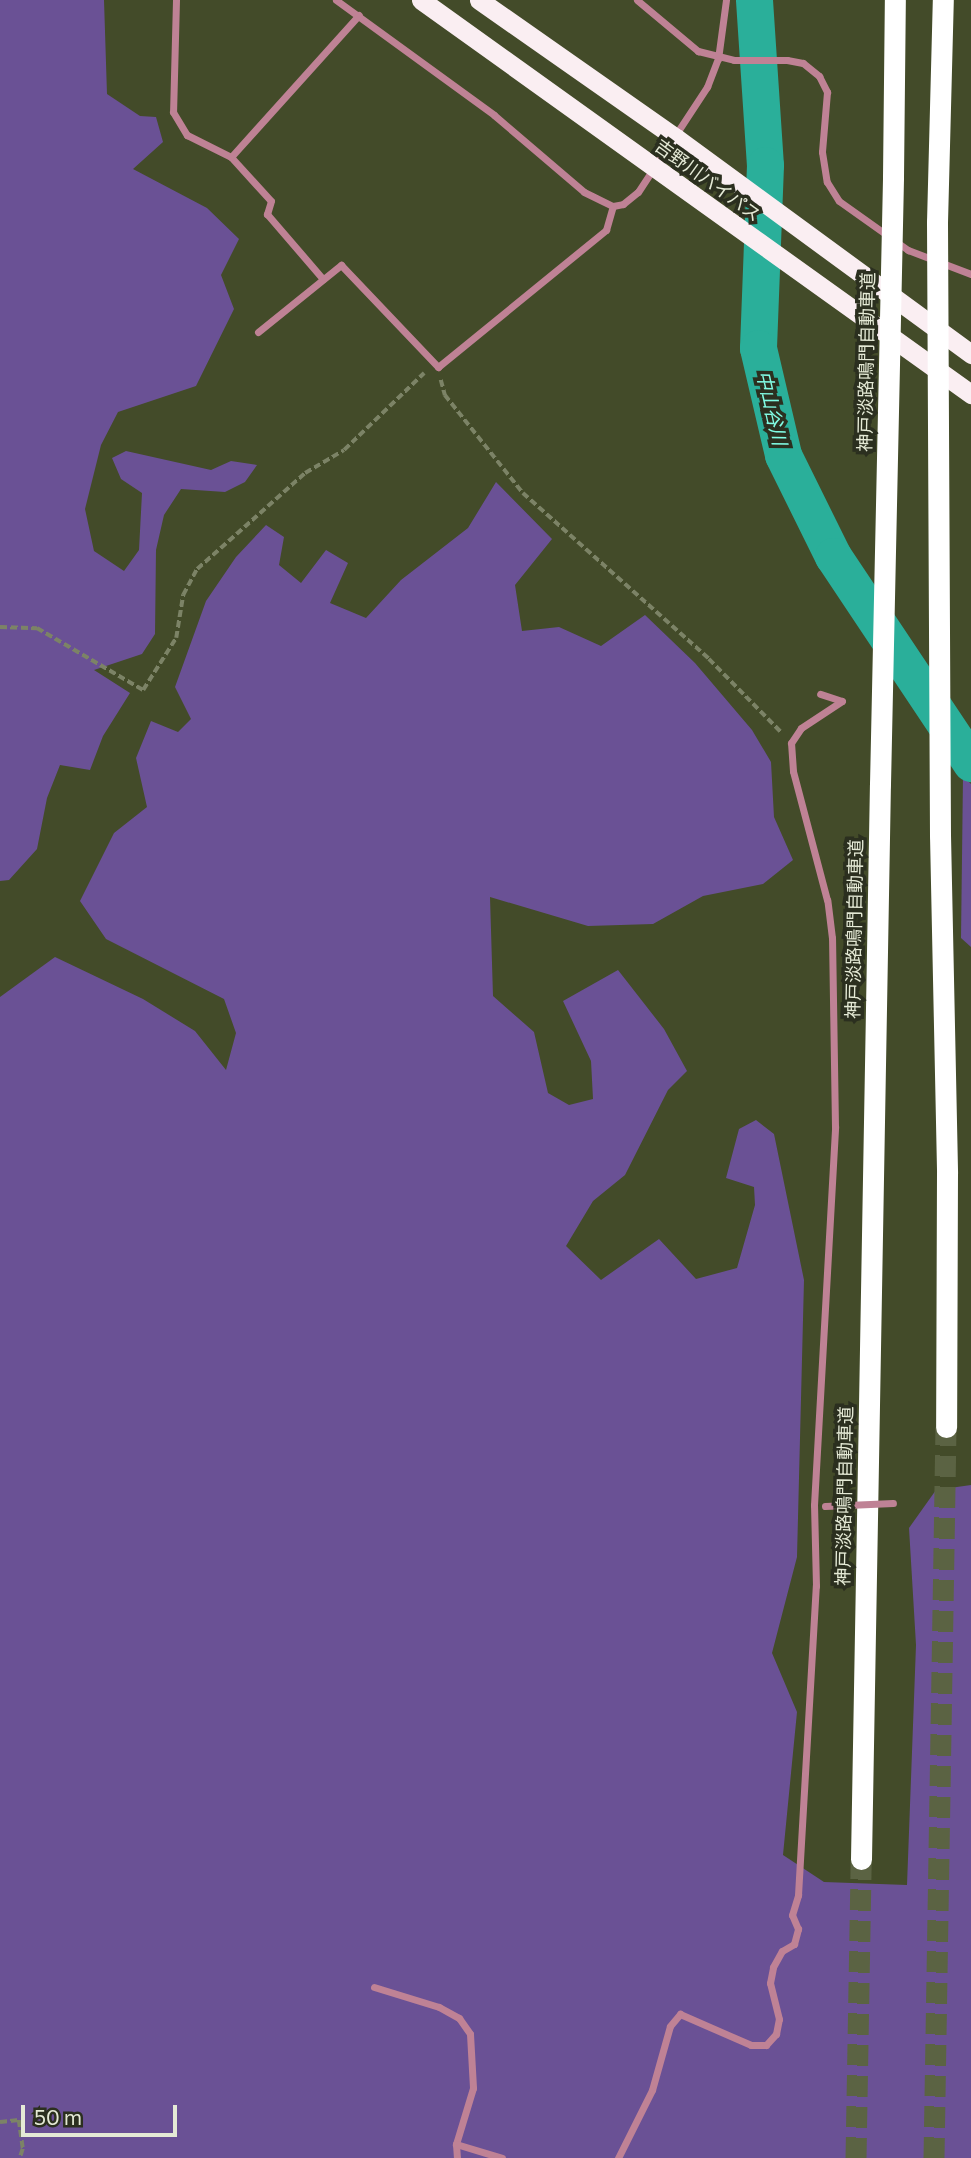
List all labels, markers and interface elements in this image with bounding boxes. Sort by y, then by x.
street label: 吉野川バイパス [651,134,765,226]
street label: 神戸淡路鳴門自動車道 [854,272,878,452]
water label: 中山谷川 [752,368,792,448]
street label: 神戸淡路鳴門自動車道 [842,839,866,1019]
street label: 神戸淡路鳴門自動車道 [832,1406,856,1586]
scale bar [24,2092,180,2136]
text: 50 m [34,2104,82,2129]

